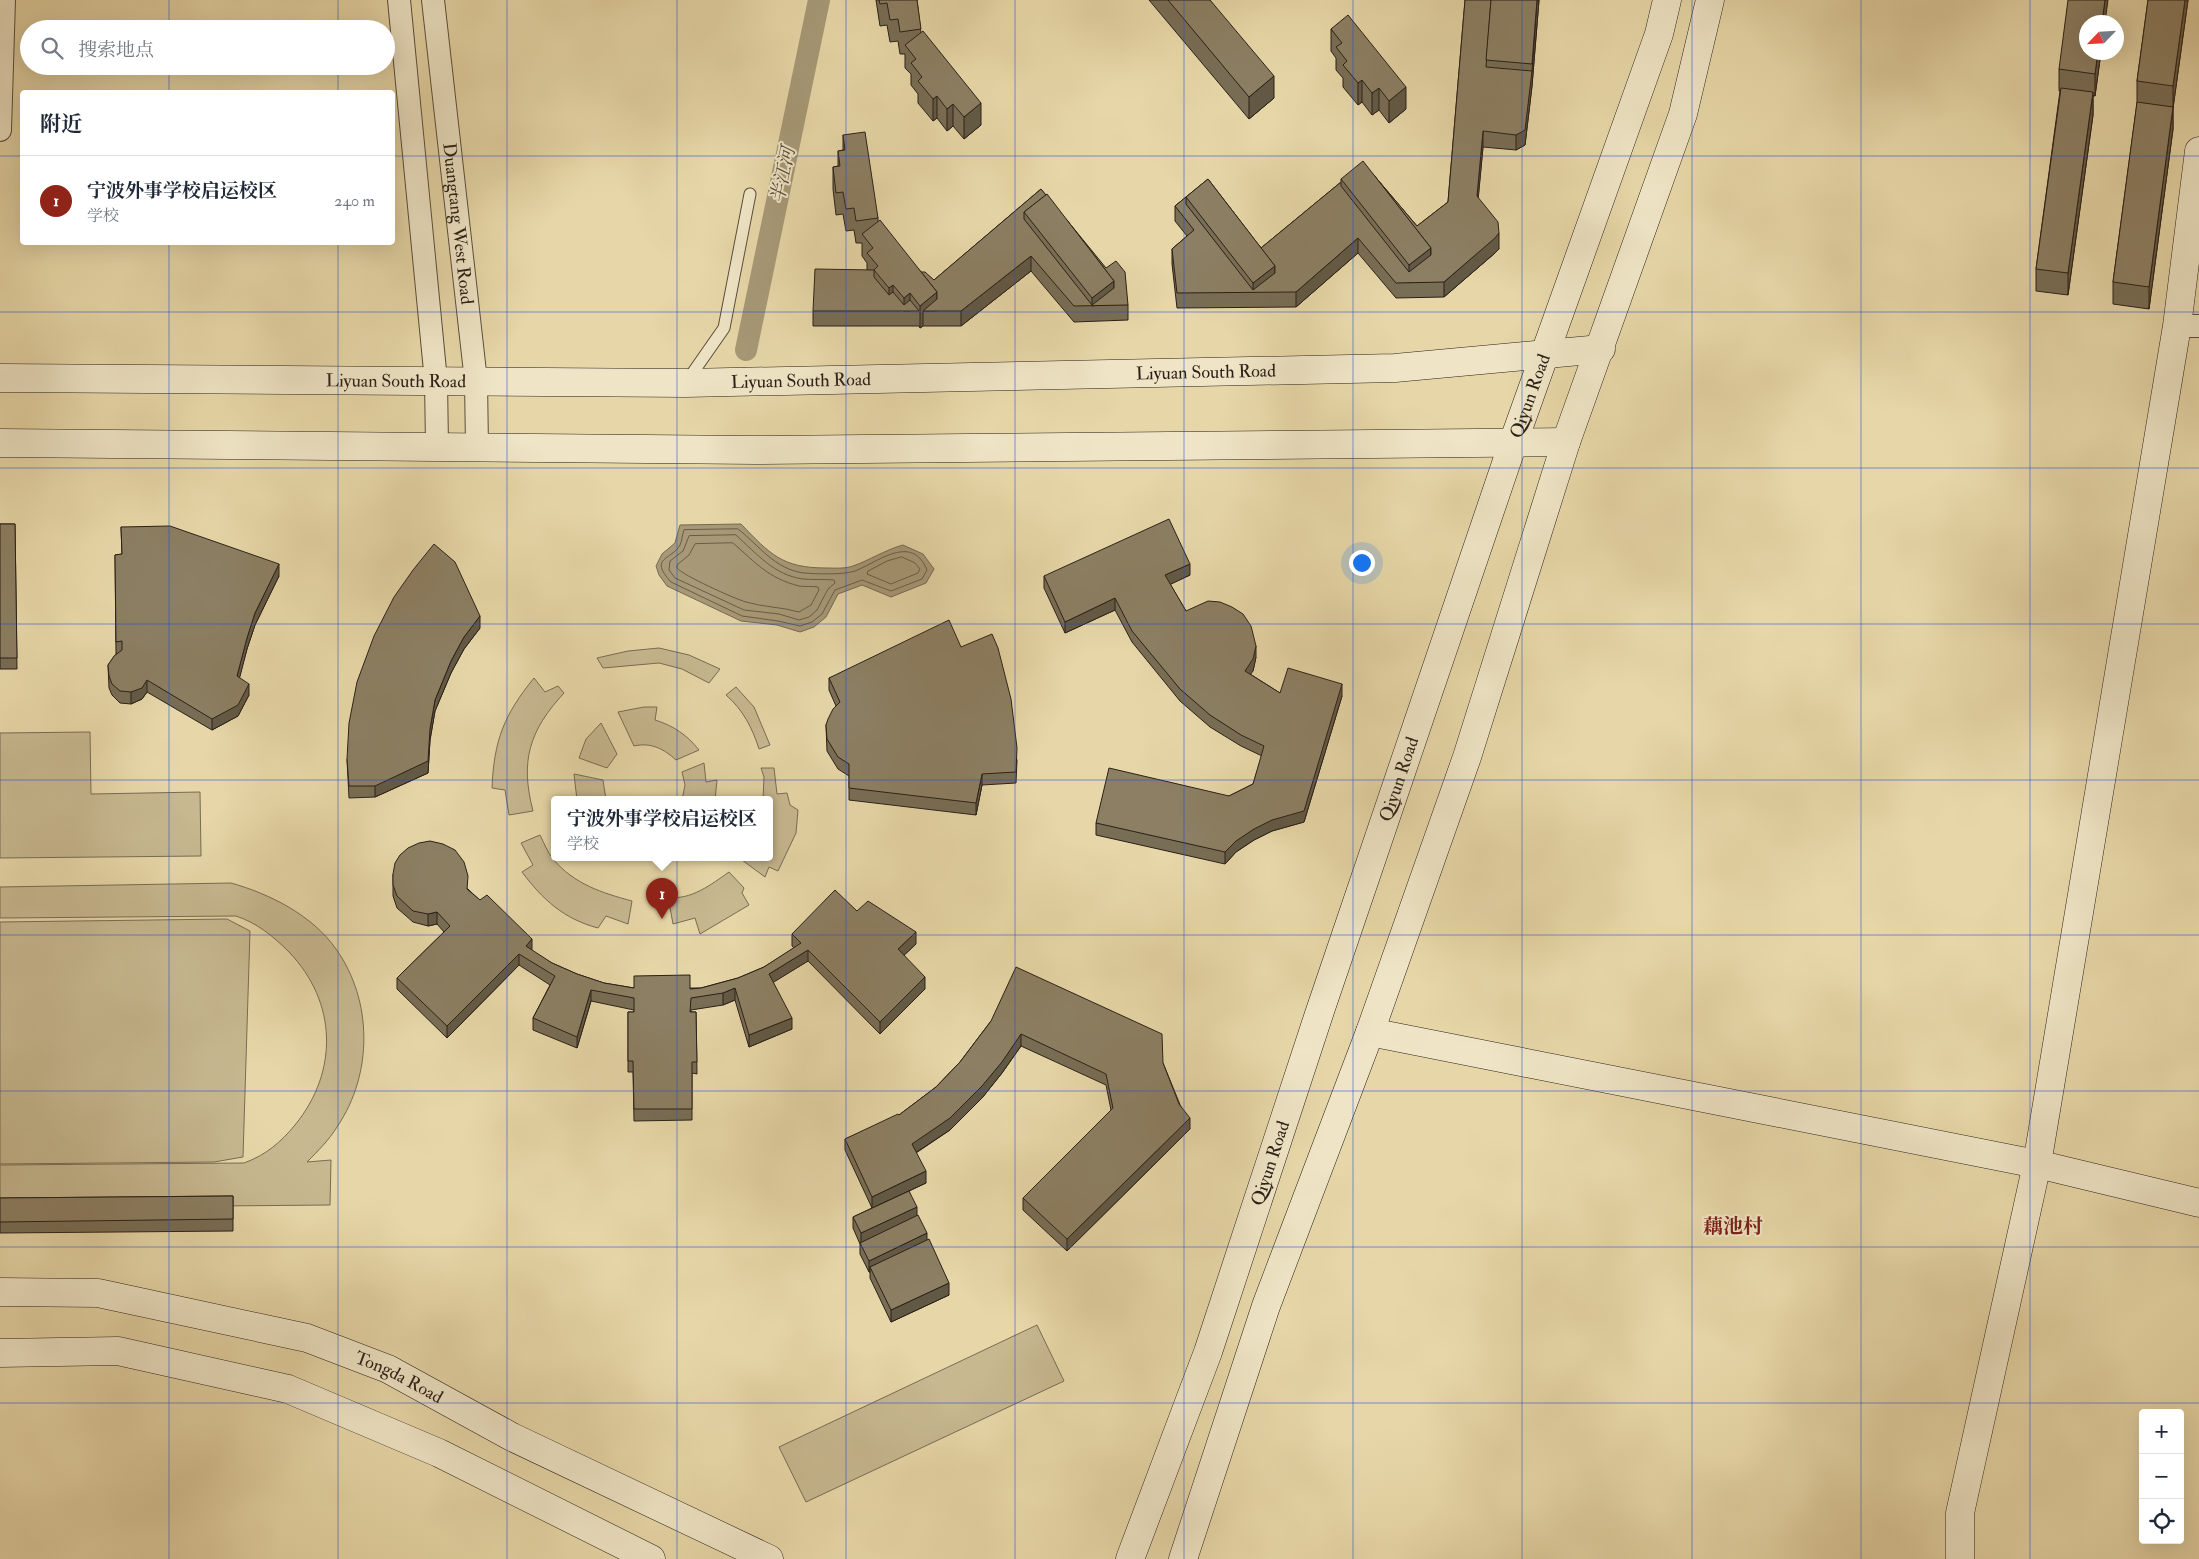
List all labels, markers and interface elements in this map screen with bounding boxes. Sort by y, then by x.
north arrow [2079,15,2124,60]
search box [20,20,395,75]
icon: search [38,34,66,62]
text: 搜索地点 [78,38,154,62]
text: 附近 [40,111,82,138]
street label: Duangtang West Road [438,142,479,306]
water label: 半江河 [765,142,801,205]
text: 宁波外事学校启运校区 [87,179,277,203]
text: 1 [53,191,59,211]
text: 240 m [334,191,375,211]
text: 学校 [87,206,119,226]
street label: Qiyun Road [1504,351,1555,441]
street label: Liyuan South Road [1136,359,1276,385]
street label: Liyuan South Road [731,368,871,394]
street label: Liyuan South Road [326,369,466,393]
your location [1349,550,1375,576]
street label: Qiyun Road [1374,734,1424,824]
popup [551,796,773,861]
text: 宁波外事学校启运校区 [567,807,757,831]
text: 学校 [567,834,599,854]
pin: 1 [646,878,678,919]
street label: Qiyun Road [1245,1118,1295,1208]
district label: 藕池村 [1703,1214,1763,1239]
street label: Tongda Road [352,1346,447,1409]
map controls [2139,1409,2184,1544]
button: + [2139,1409,2184,1454]
button: − [2139,1454,2184,1499]
button: locate [2139,1499,2184,1544]

